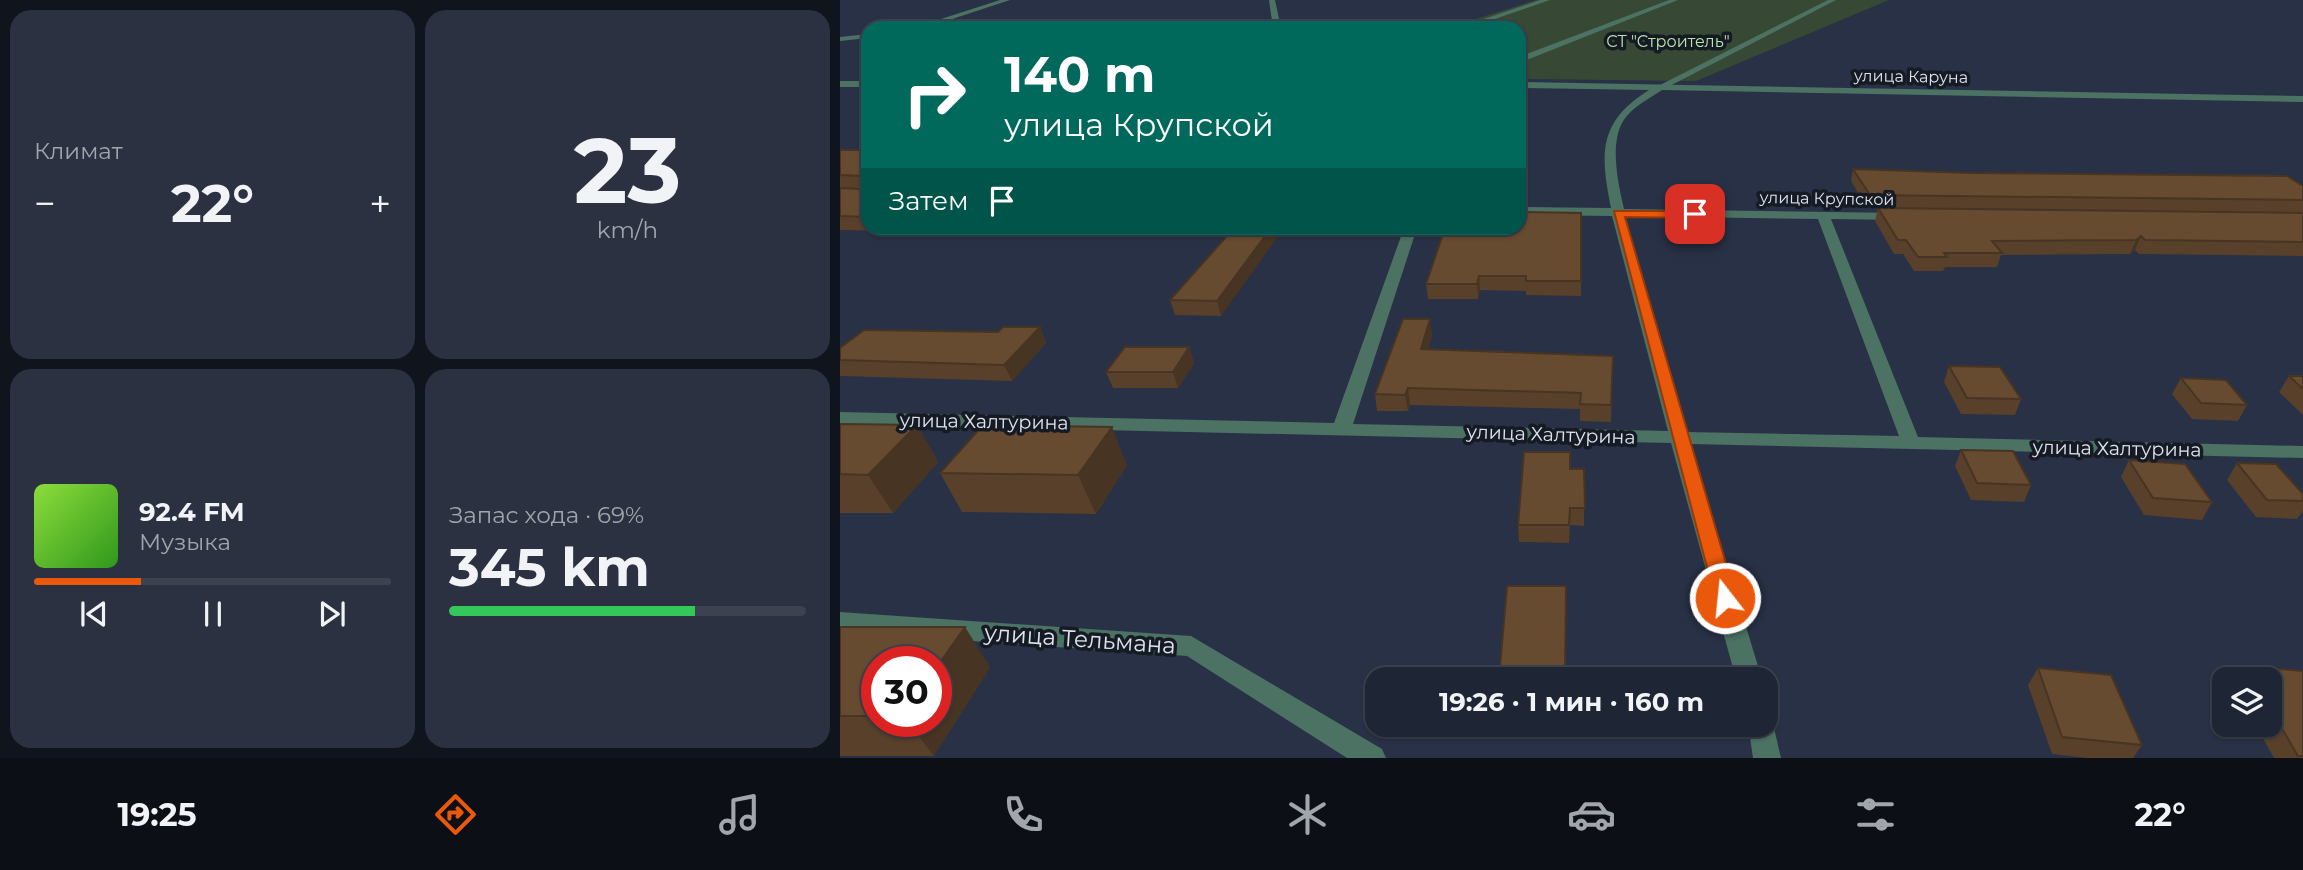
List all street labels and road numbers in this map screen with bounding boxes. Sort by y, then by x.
street label: улица Каруна [1853,66,1968,87]
street label: улица Крупской [1758,188,1895,209]
street label: улица Халтурина [898,409,1069,434]
street label: улица Халтурина [1465,420,1636,449]
street label: улица Халтурина [2031,436,2202,461]
street label: улица Тельмана [982,618,1177,660]

